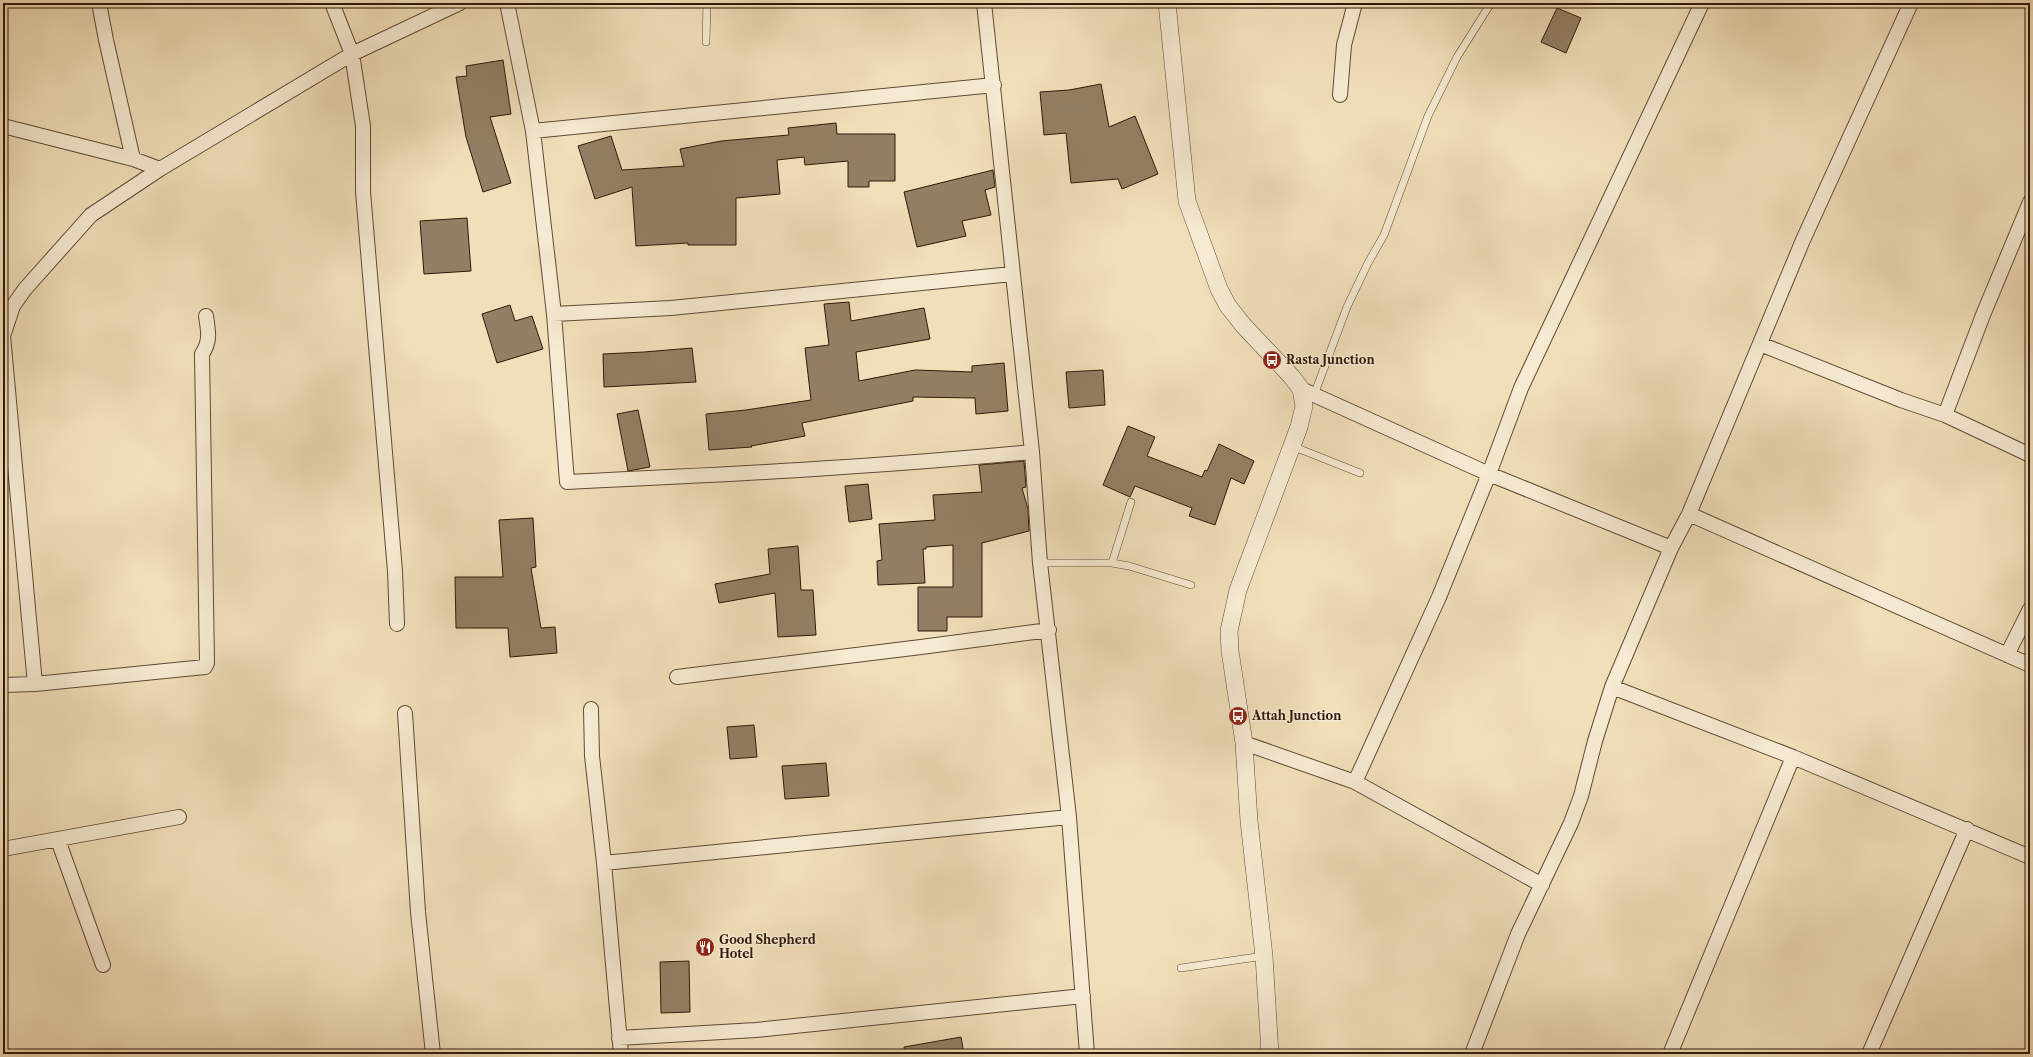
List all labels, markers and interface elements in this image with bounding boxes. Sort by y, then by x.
bus stop icon: Rasta Junction [1261,349,1283,371]
place label: Rasta Junction [1286,352,1375,367]
bus stop icon: Attah Junction [1227,705,1249,727]
place label: Attah Junction [1251,708,1342,723]
place label: Good Shepherd Hotel [719,932,816,961]
restaurant icon: Good Shepherd Hotel [694,936,716,958]

